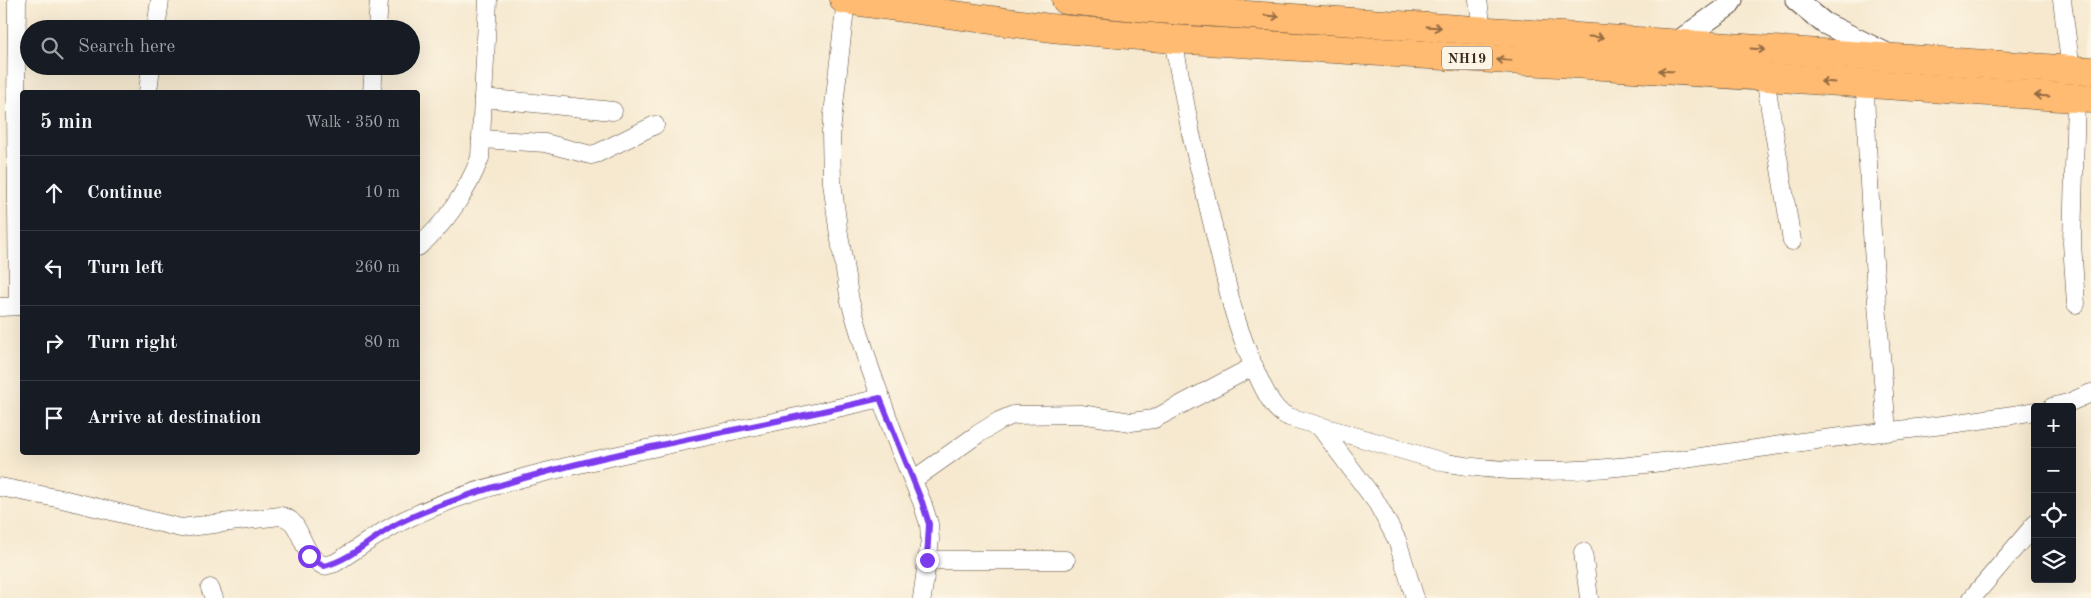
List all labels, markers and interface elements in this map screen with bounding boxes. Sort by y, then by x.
one-way arrow [1264,12,1280,21]
search box [20,20,420,75]
one-way arrow [1426,22,1442,31]
one-way arrow [1588,33,1604,42]
icon: search [38,34,66,62]
text: Search here [78,38,175,57]
one-way arrow [1750,44,1766,54]
road number: NH19 [1442,46,1492,70]
one-way arrow [1496,55,1512,64]
one-way arrow [1658,66,1674,75]
one-way arrow [1820,78,1836,87]
one-way arrow [2035,92,2051,101]
text: 5 min [40,112,93,133]
text: Walk · 350 m [305,115,400,131]
icon: ahead [40,179,68,207]
text: Continue [87,184,162,203]
text: 10 m [364,185,400,201]
icon: left [40,254,68,282]
text: Turn left [87,259,164,278]
text: 260 m [355,260,400,276]
icon: right [40,329,68,357]
text: Turn right [87,334,177,353]
text: 80 m [364,335,400,351]
map controls [2031,403,2076,583]
button: + [2031,403,2076,448]
icon: arrive [40,404,68,432]
text: Arrive at destination [87,409,261,428]
button: − [2031,448,2076,493]
button: locate [2031,493,2076,538]
button: layers [2031,538,2076,583]
route start [298,545,321,568]
route end [916,549,939,572]

